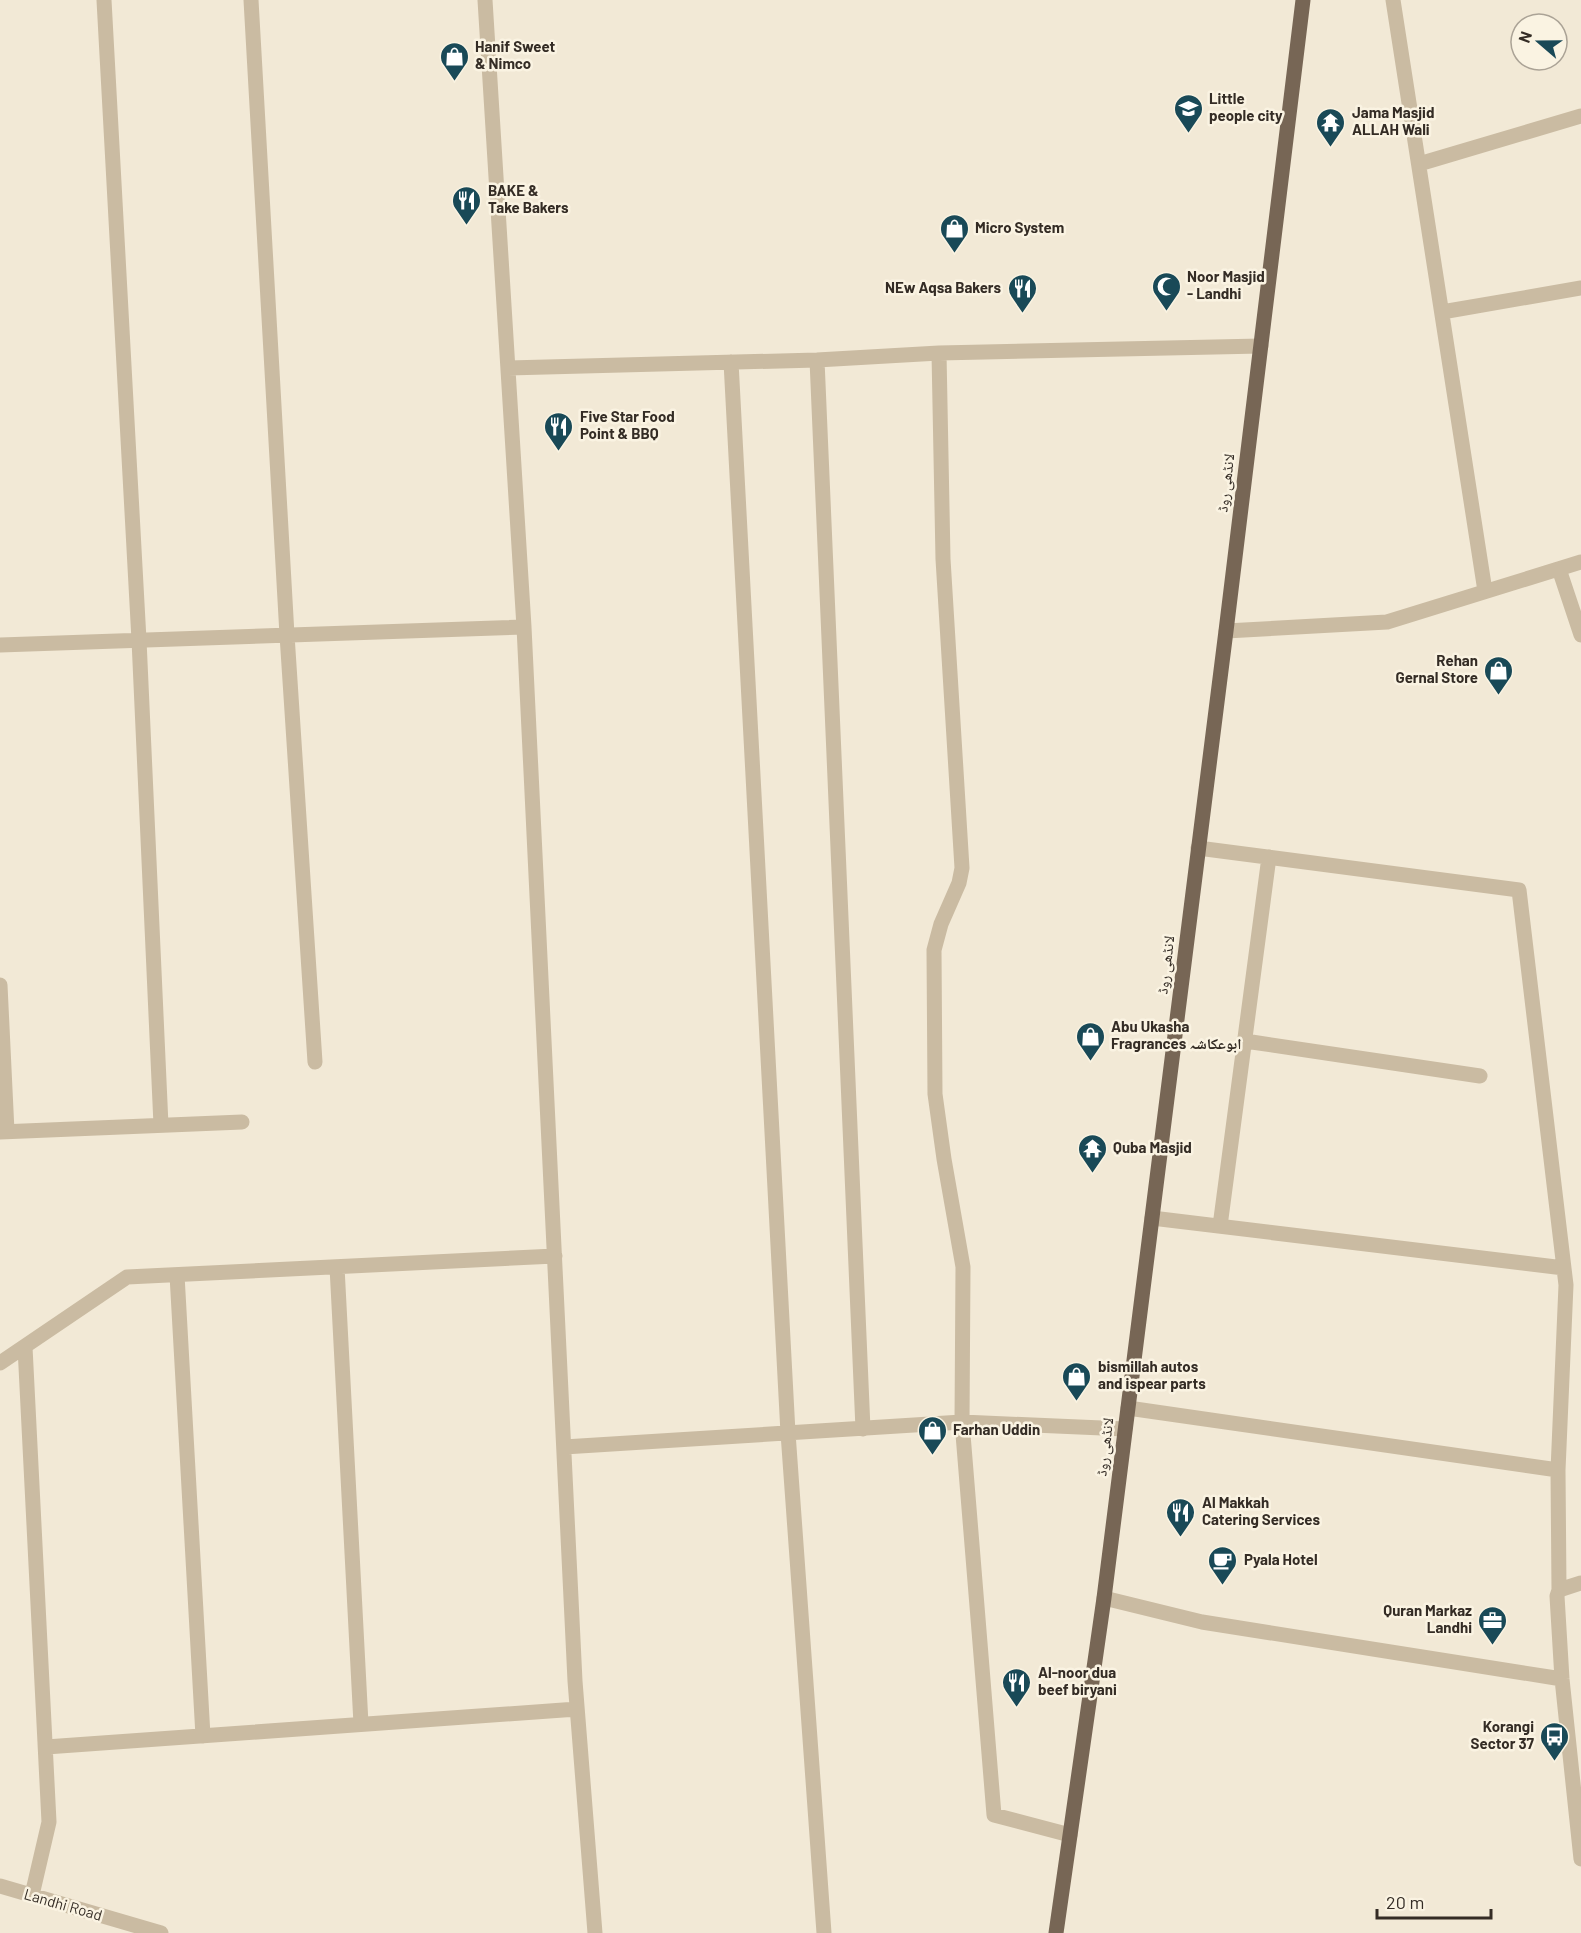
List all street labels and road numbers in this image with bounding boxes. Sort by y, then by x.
street label: لانڈھی روڈ [1212,453,1240,513]
street label: لانڈھی روڈ [1152,935,1180,995]
street label: لانڈھی روڈ [1091,1417,1119,1477]
street label: Landhi Road [22,1884,104,1924]

